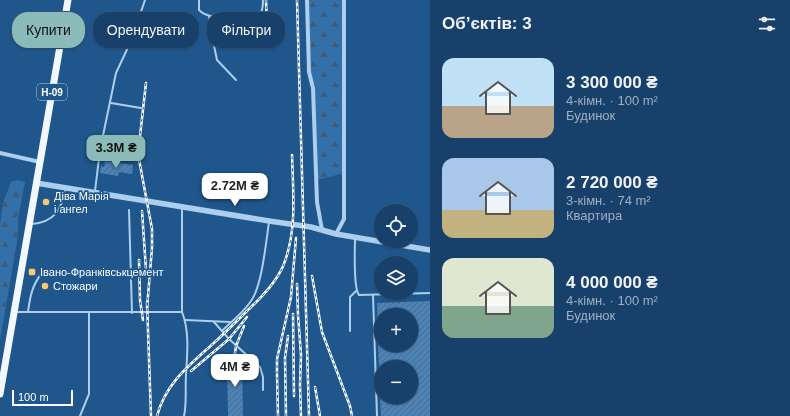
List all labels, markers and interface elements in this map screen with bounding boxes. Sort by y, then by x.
chip: Купити [12,12,85,48]
chip: Орендувати [93,12,199,48]
chip: Фільтри [207,12,285,48]
icon: filters [756,13,778,35]
text: Об’єктів: 3 [442,14,532,33]
text: 3 300 000 ₴ [566,73,658,92]
icon: home [474,74,522,122]
road number: Н-09 [37,84,67,100]
text: 4-кімн. · 100 m² [566,93,658,108]
text: Будинок [566,108,615,123]
pin: 3.3M ₴ [83,135,149,169]
text: 3.3M ₴ [95,140,137,155]
pin: 2.72M ₴ [198,173,272,207]
text: 2 720 000 ₴ [566,173,658,192]
icon: home [474,174,522,222]
text: 2.72M ₴ [211,178,259,193]
place label: Діва Марія і ангел [54,190,109,215]
text: 3-кімн. · 74 m² [566,193,651,208]
marker: Діва Марія і ангел [41,197,51,207]
map controls [374,204,418,404]
button: locate [374,204,418,248]
text: Квартира [566,208,622,223]
button: layers [374,256,418,300]
place label: Івано-Франківськцемент [40,266,164,278]
marker: Івано-Франківськцемент [27,267,37,277]
text: 4 000 000 ₴ [566,273,658,292]
icon: home [474,274,522,322]
place label: Стожари [53,280,98,292]
marker: Стожари [40,281,50,291]
text: 4-кімн. · 100 m² [566,293,658,308]
button: + [374,308,418,352]
text: Будинок [566,308,615,323]
pin: 4M ₴ [211,354,259,388]
text: 4M ₴ [220,359,250,374]
button: − [374,360,418,404]
scale bar [12,388,73,407]
text: 100 m [18,391,49,403]

